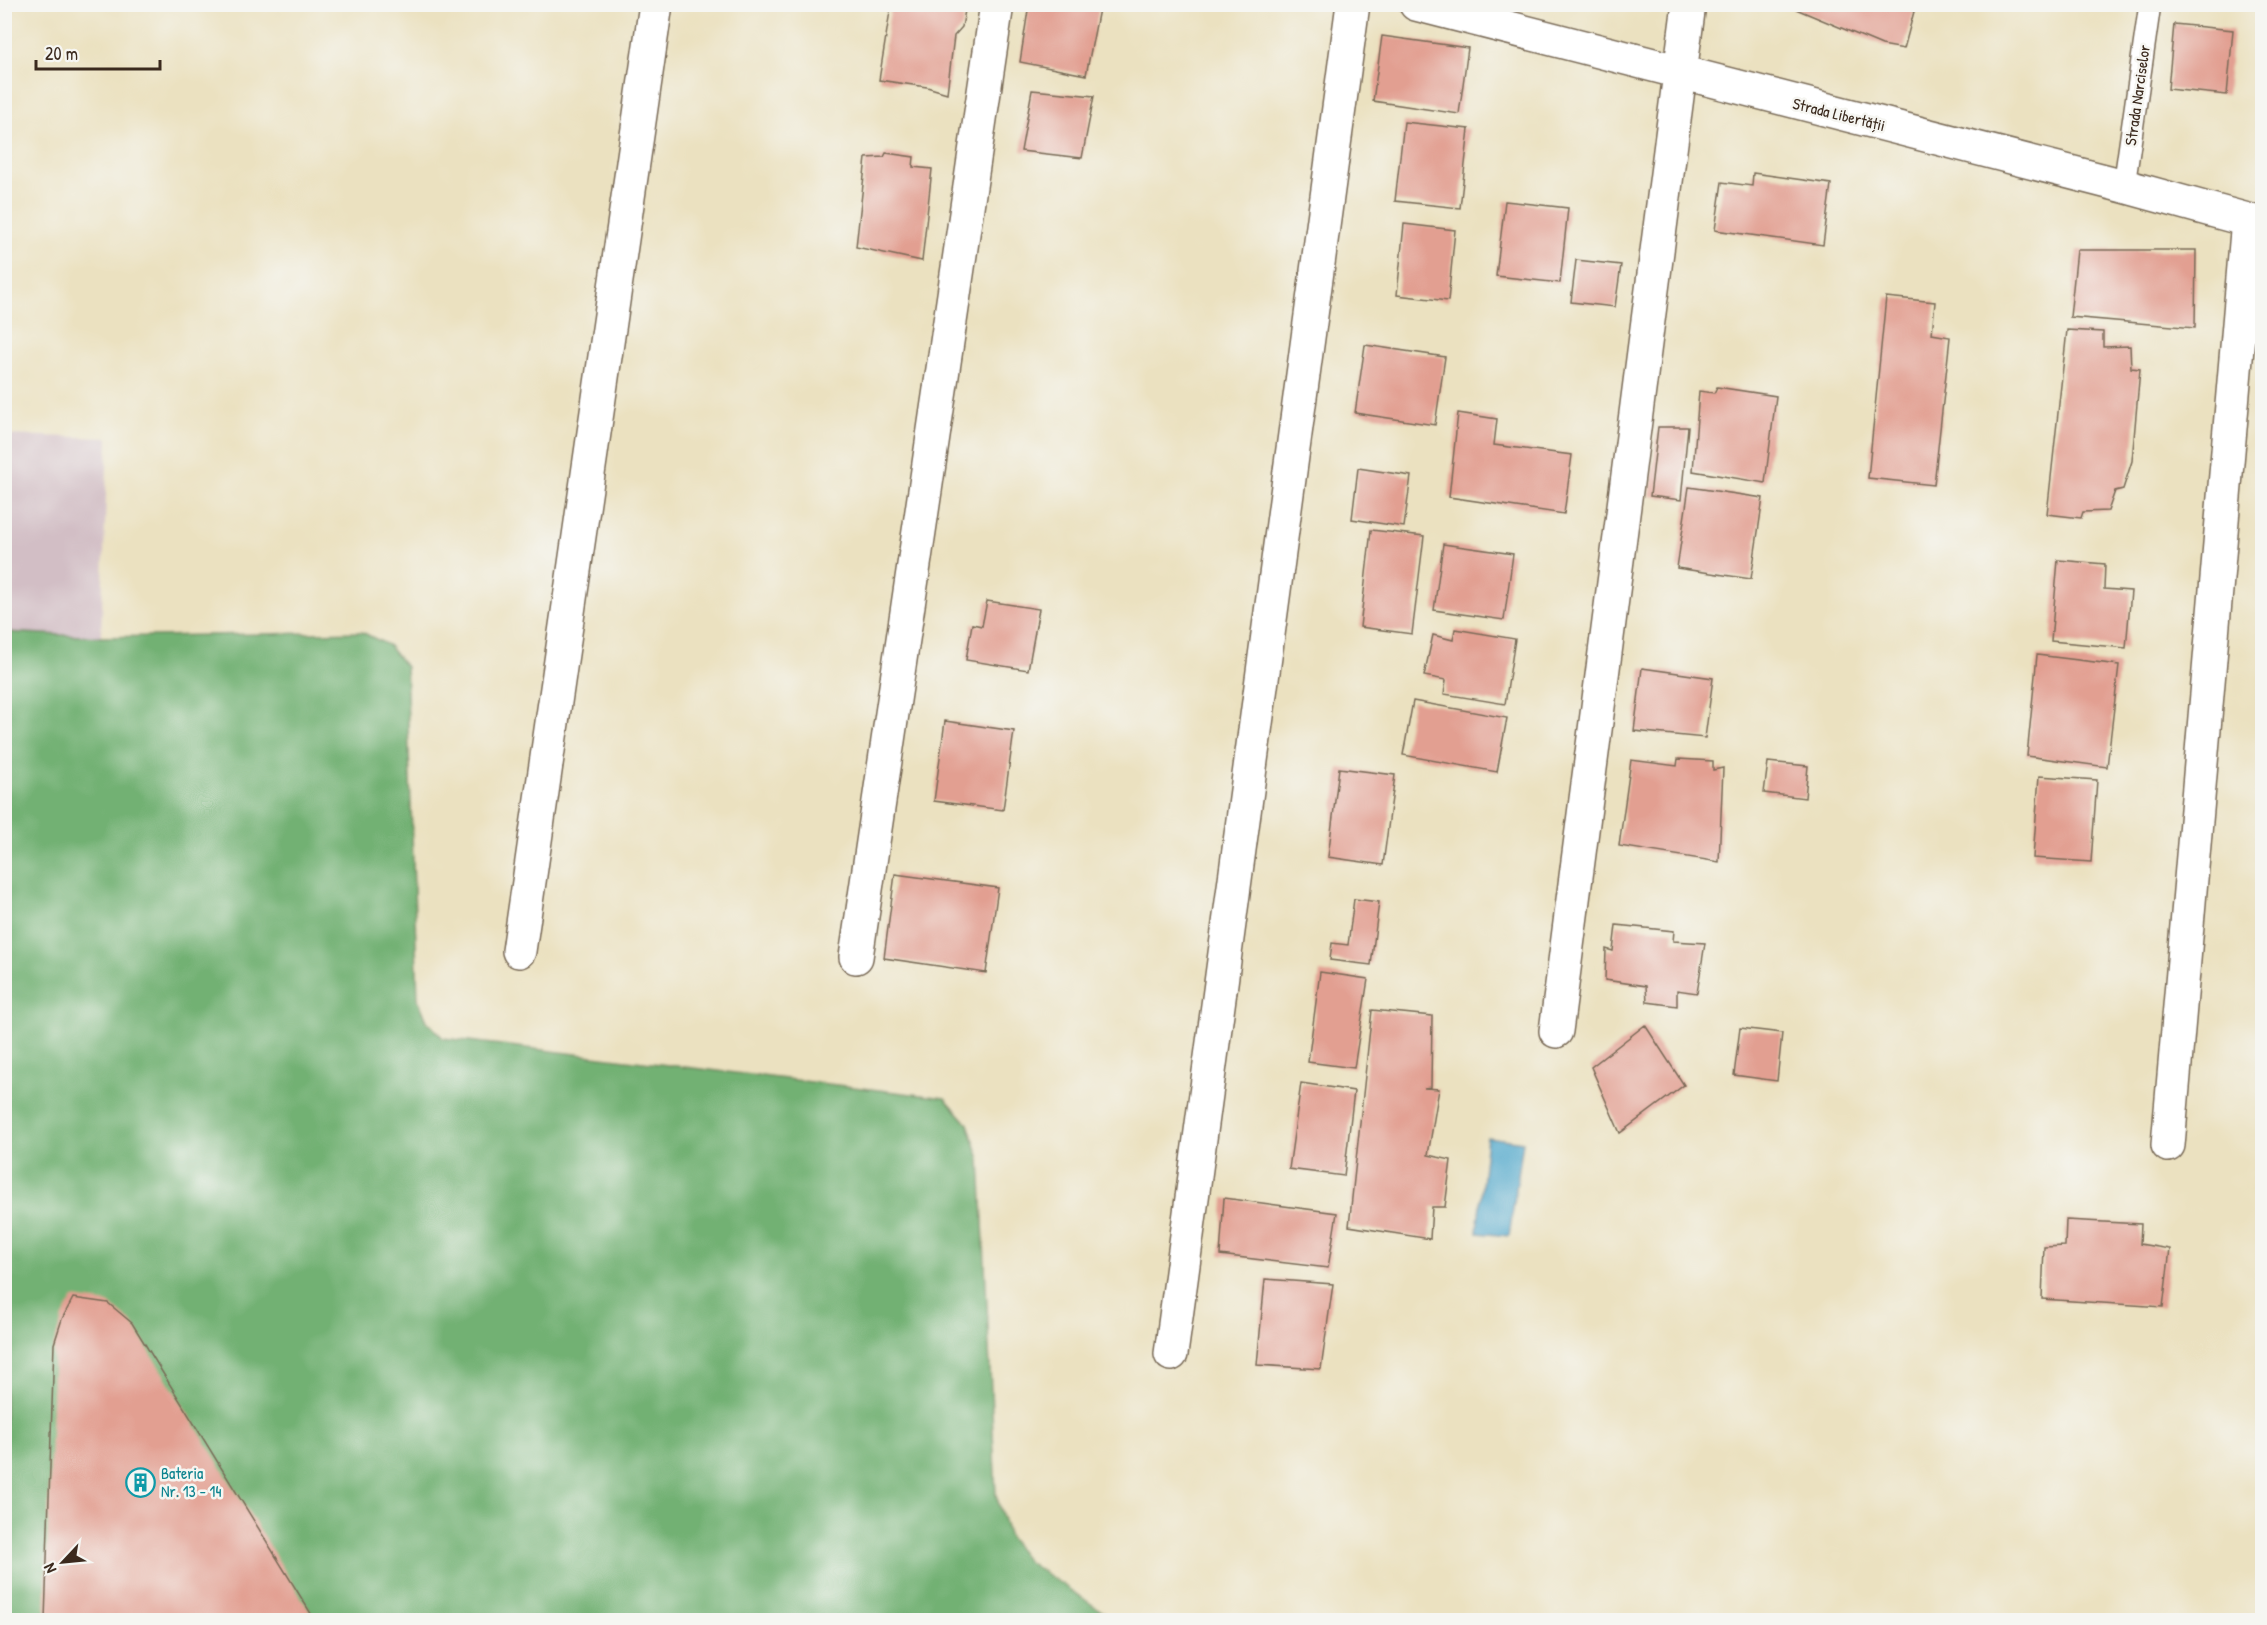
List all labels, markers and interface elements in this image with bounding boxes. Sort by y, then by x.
scale bar [36,33,160,71]
text: 20 m [45,41,78,66]
street label: Strada Narciselor [2119,43,2155,147]
street label: Strada Libertății [1790,92,1888,136]
place label: Bateria Nr. 13 - 14 [161,1462,221,1502]
building icon: Bateria Nr. 13 - 14 [124,1466,156,1498]
north arrow [33,1532,93,1592]
text: N [38,1559,61,1577]

